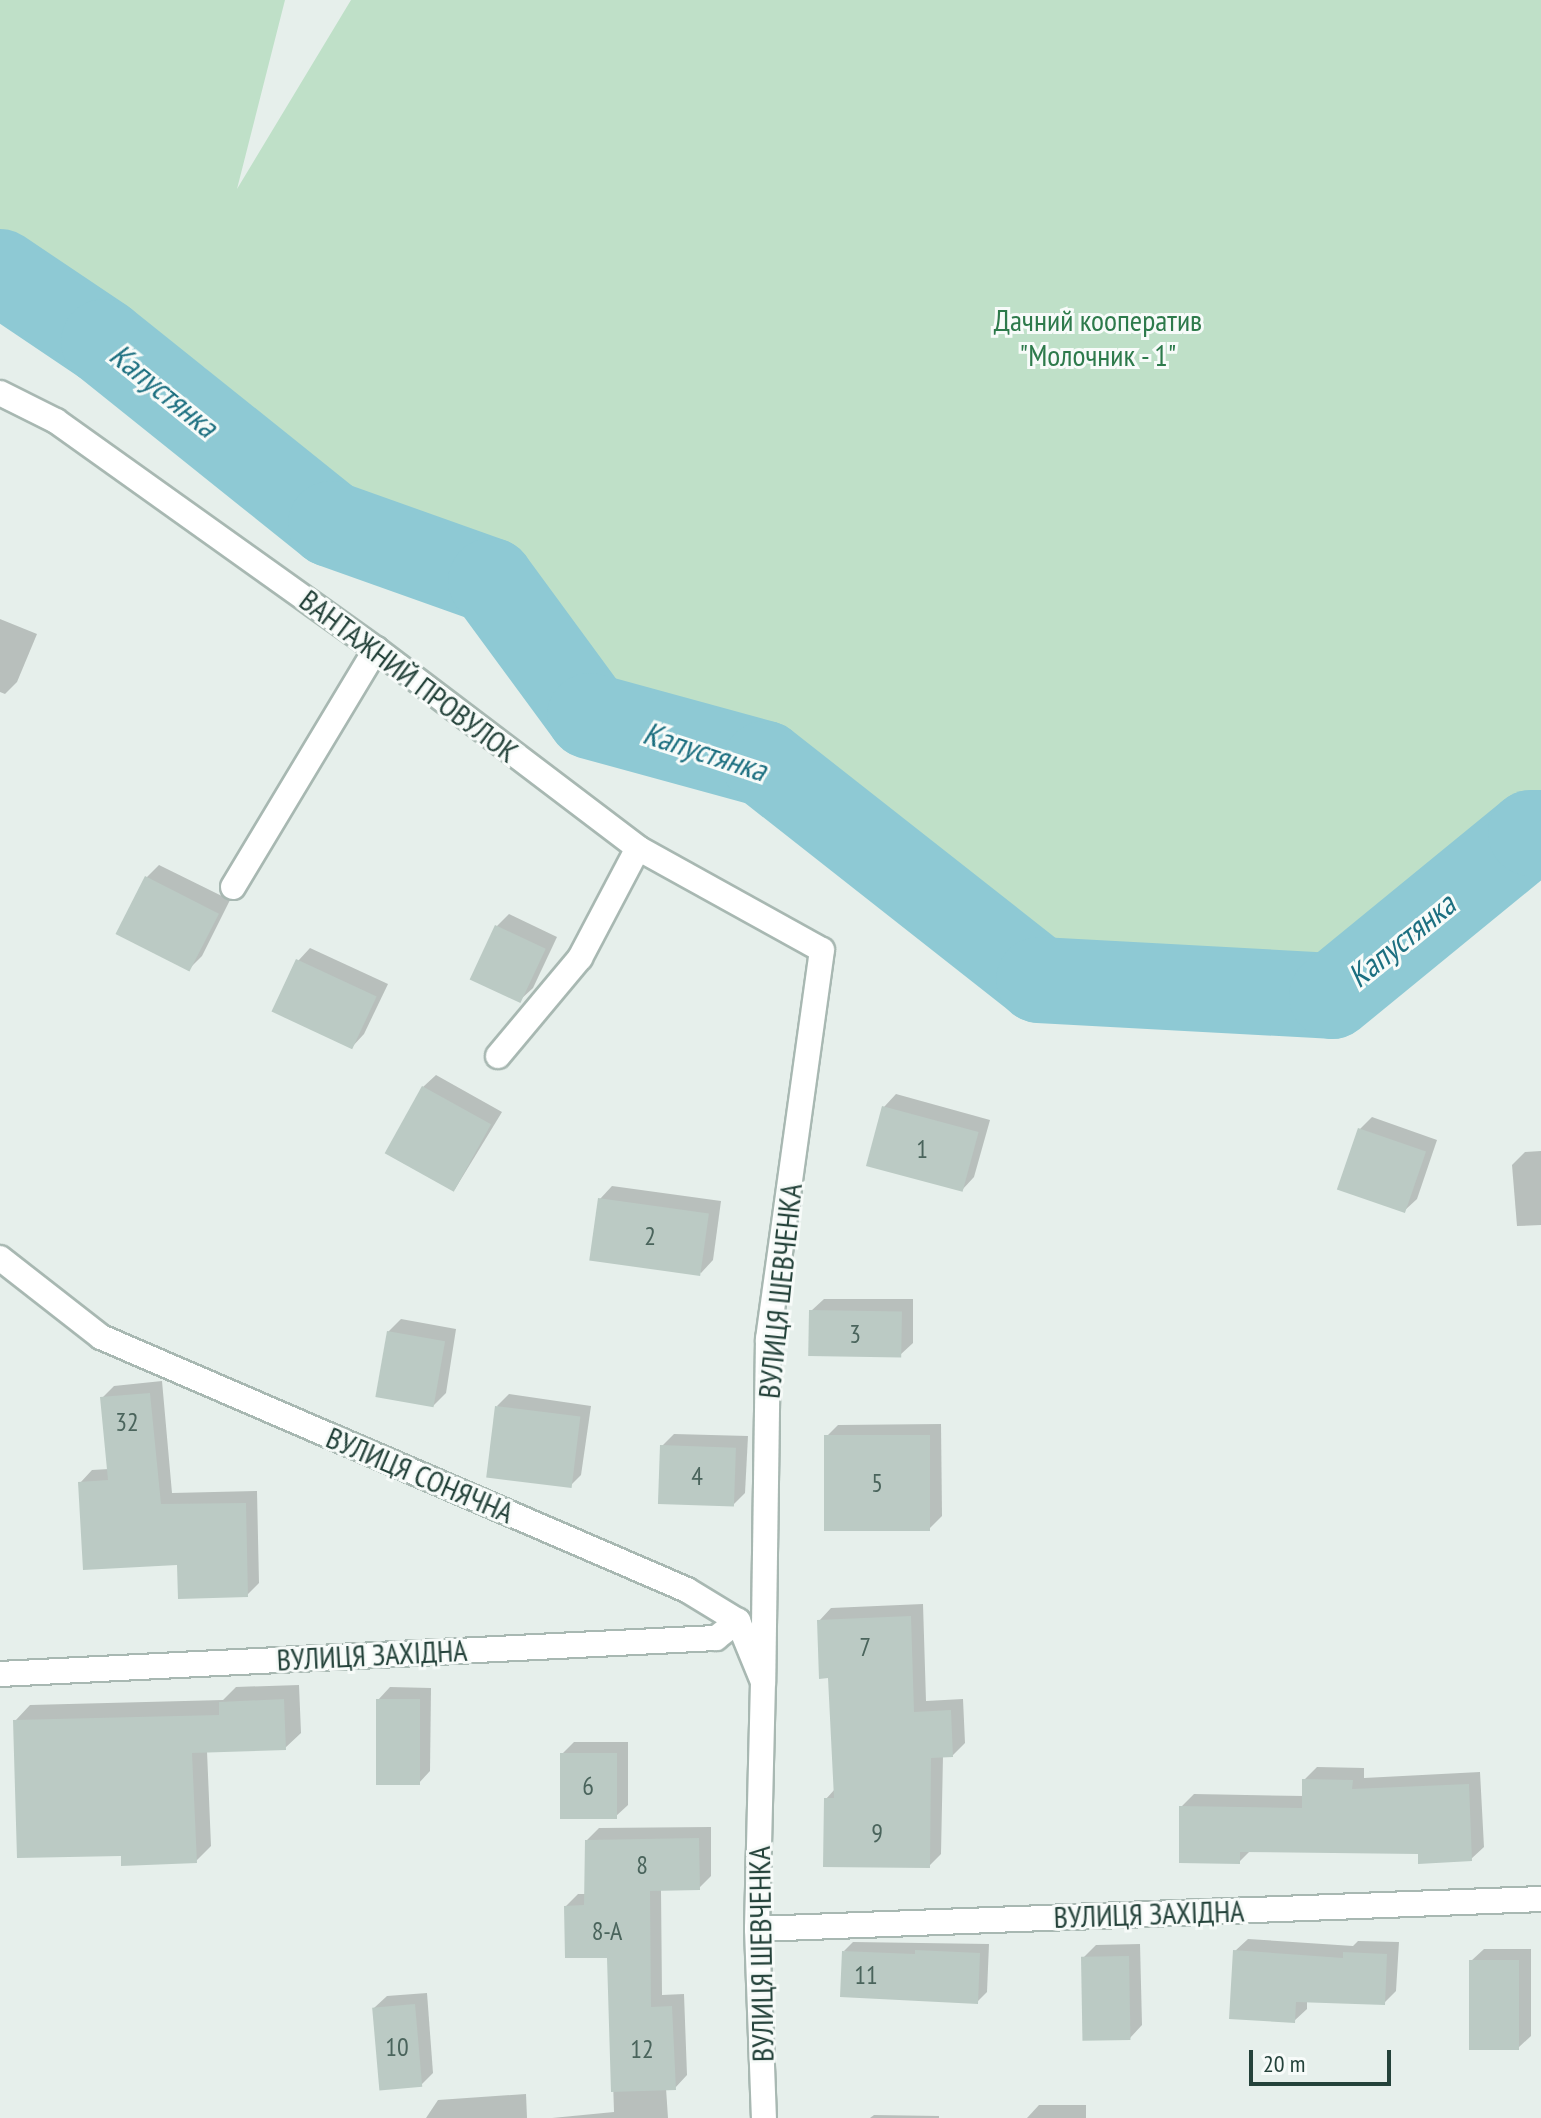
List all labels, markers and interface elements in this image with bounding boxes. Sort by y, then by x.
park label: Дачний кооператив "Молочник - 1" [994,302,1202,372]
water label: Капустянка [103,335,225,445]
street label: ВАНТАЖНИЙ ПРОВУЛОК [293,582,525,770]
water label: Капустянка [639,713,771,789]
water label: Капустянка [1340,885,1462,995]
house number: 1 [916,1133,928,1165]
street label: ВУЛИЦЯ ШЕВЧЕНКА [751,1182,809,1400]
house number: 2 [644,1220,656,1252]
house number: 3 [849,1318,861,1350]
house number: 32 [115,1406,139,1438]
street label: ВУЛИЦЯ СОНЯЧНА [321,1419,519,1531]
house number: 4 [691,1460,703,1492]
house number: 5 [871,1467,883,1499]
house number: 7 [859,1631,871,1663]
street label: ВУЛИЦЯ ЗАХІДНА [276,1632,468,1678]
house number: 6 [582,1770,594,1802]
house number: 9 [871,1817,883,1849]
street label: ВУЛИЦЯ ШЕВЧЕНКА [741,1846,781,2062]
house number: 8 [636,1849,648,1881]
street label: ВУЛИЦЯ ЗАХІДНА [1053,1893,1245,1935]
house number: 8-А [592,1915,622,1947]
house number: 11 [854,1959,878,1991]
house number: 10 [385,2031,409,2063]
house number: 12 [630,2033,654,2065]
scale bar [1253,2034,1395,2084]
text: 20 m [1263,2048,1305,2079]

